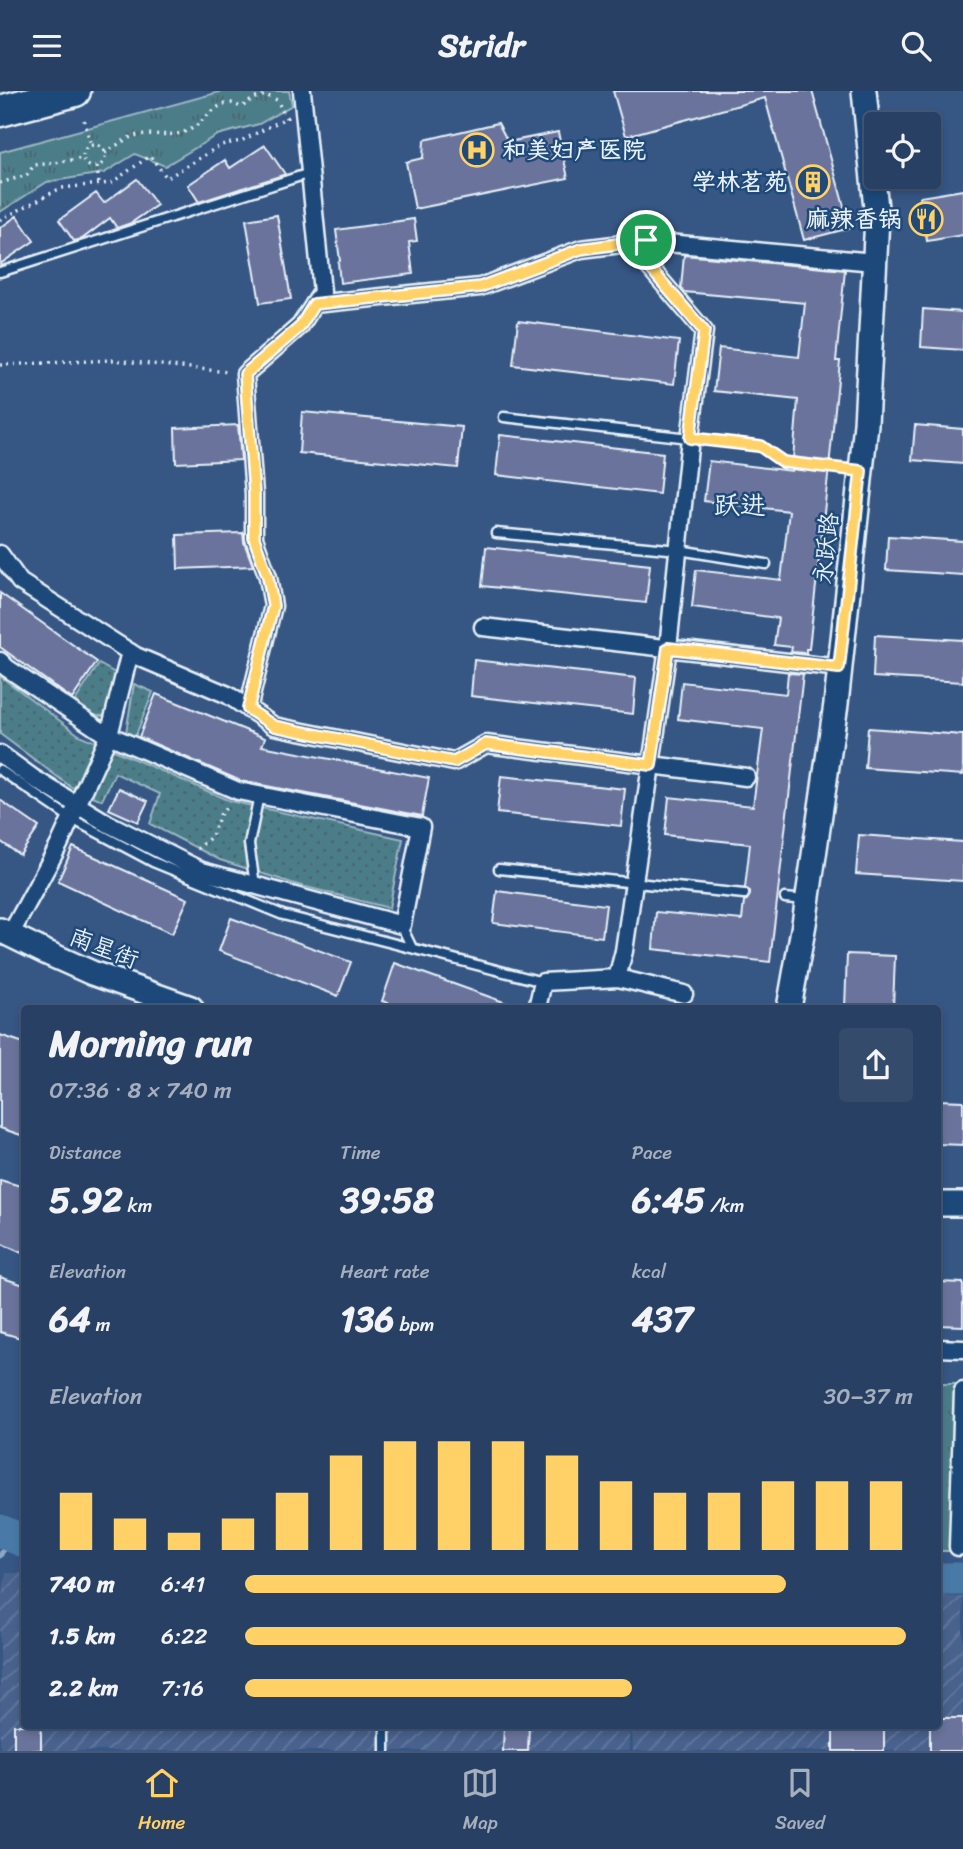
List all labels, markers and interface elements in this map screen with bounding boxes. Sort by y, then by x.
text: Stridr [438,17,525,74]
icon: menu [28,27,66,65]
icon: search [897,27,935,65]
map controls [864,112,941,189]
button: locate [864,112,941,189]
place label: 和美妇产医院 [502,129,646,171]
hospital icon: 和美妇产医院 [458,131,496,169]
place label: 学林茗苑 [692,161,788,203]
building icon: 学林茗苑 [794,163,832,201]
place label: 麻辣香锅 [806,198,902,240]
restaurant icon: 麻辣香锅 [907,200,945,238]
pin [616,210,676,270]
icon: arrive [627,221,665,259]
district label: 跃进 [714,482,766,528]
street label: 永跃路 [801,510,851,586]
street label: 南星街 [63,915,145,981]
text: Morning run [49,1010,252,1077]
button: share [839,1028,913,1102]
text: 07:36 · 8 × 740 m [49,1070,232,1111]
text: Distance [49,1136,121,1169]
text: Time [340,1136,381,1169]
text: Pace [632,1136,672,1169]
text: 5.92 [49,1169,123,1231]
text: 39:58 [340,1169,434,1231]
text: 6:45 [632,1169,705,1231]
text: km [123,1189,152,1222]
text: /km [705,1189,744,1222]
text: Elevation [49,1255,126,1288]
text: Heart rate [340,1255,430,1288]
text: kcal [632,1255,666,1288]
text: 64 [49,1288,91,1350]
text: 136 [340,1288,394,1350]
text: 437 [632,1288,693,1350]
text: m [91,1308,110,1341]
text: bpm [394,1308,434,1341]
text: Elevation [49,1376,142,1417]
text: 30–37 m [823,1376,913,1417]
text: 740 m [49,1564,115,1605]
text: 6:41 [161,1564,205,1605]
text: 1.5 km [49,1616,116,1657]
text: 6:22 [161,1616,208,1657]
text: 2.2 km [49,1668,118,1709]
text: 7:16 [161,1668,204,1709]
tab: Home [138,1764,185,1839]
tab: Map [461,1764,499,1839]
tab: Saved [775,1764,825,1839]

